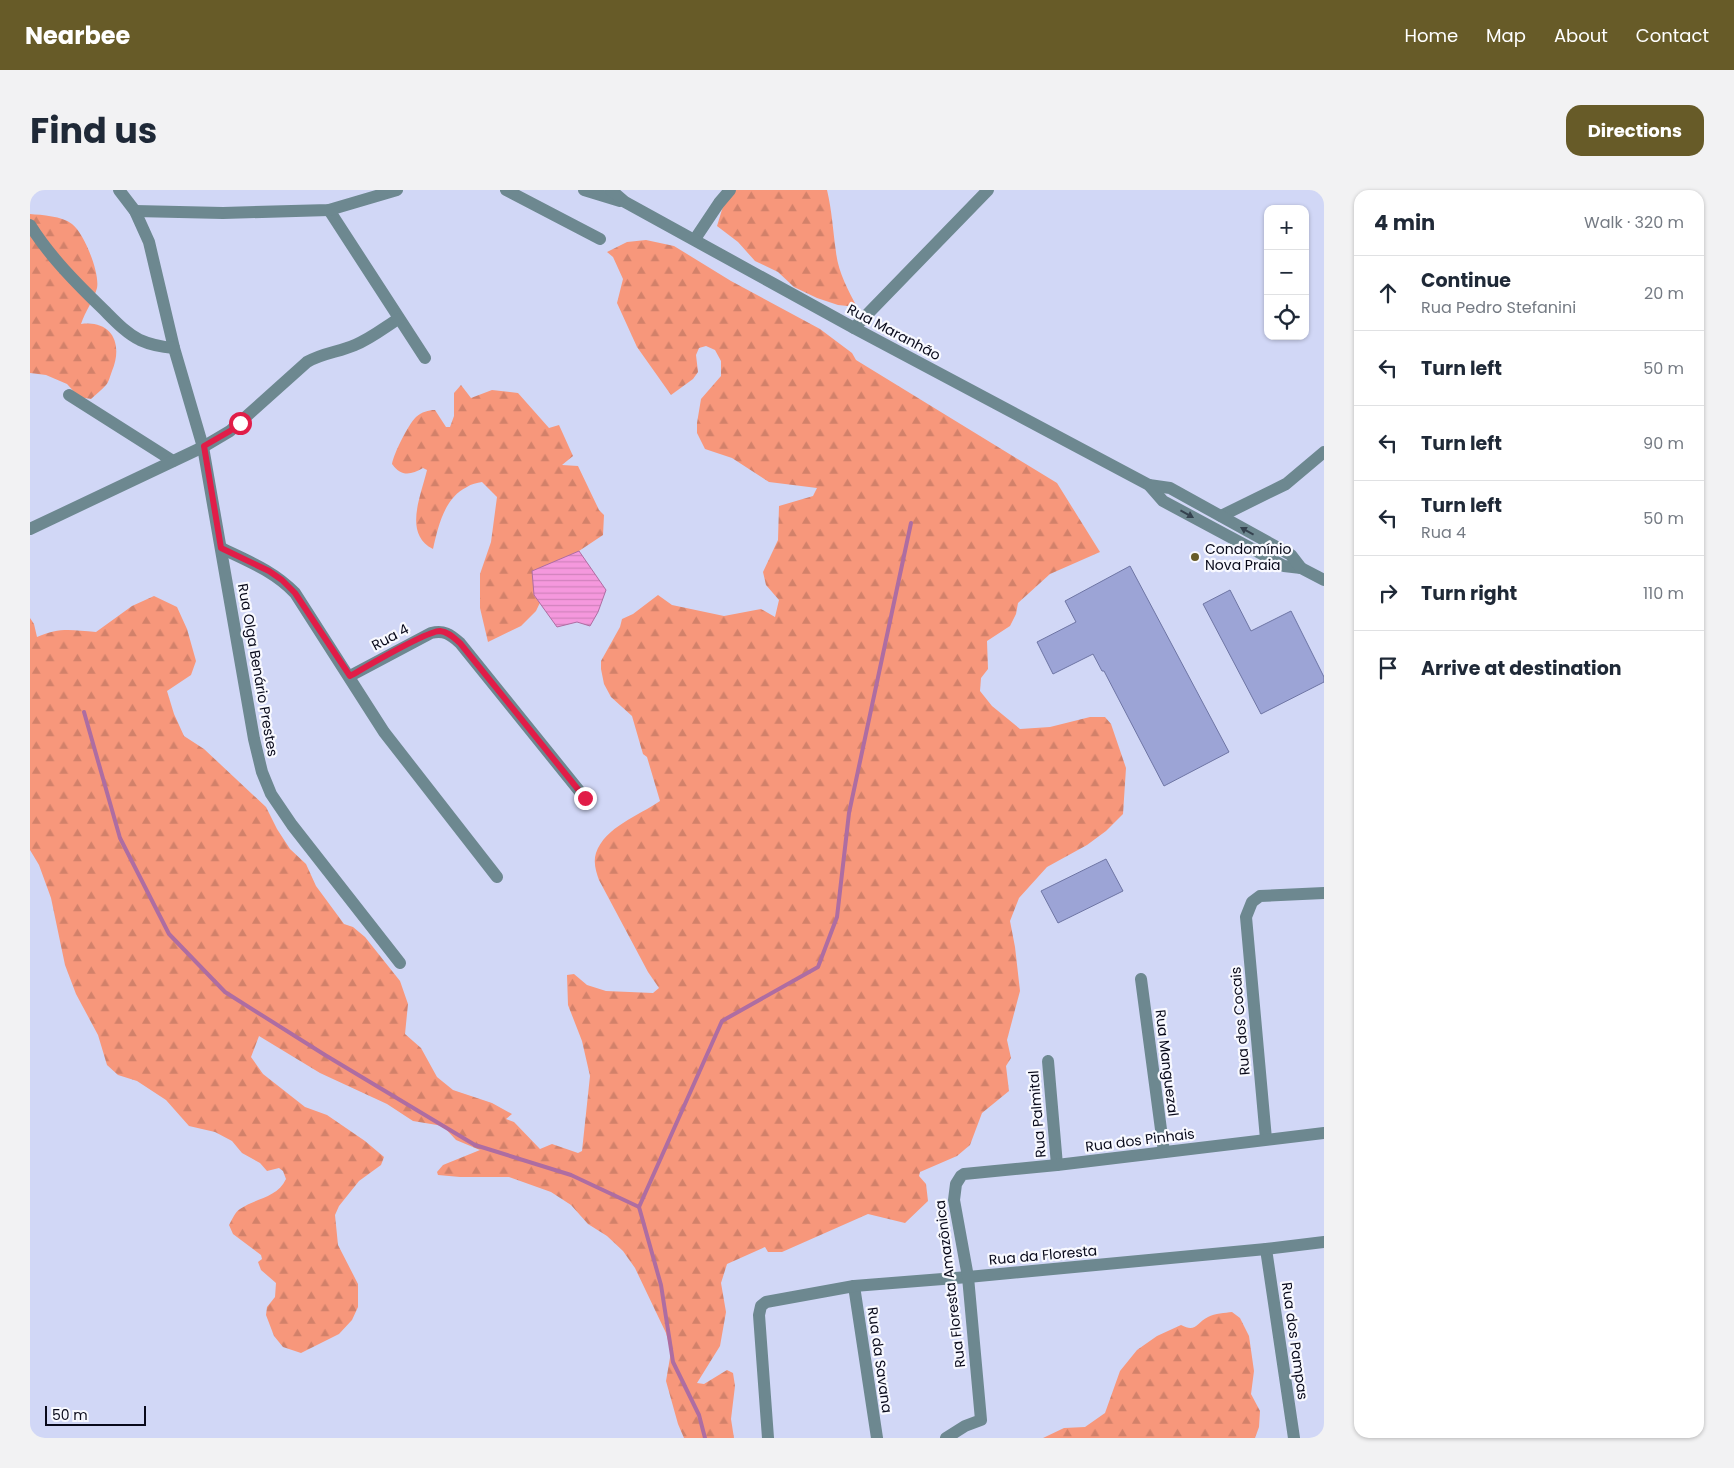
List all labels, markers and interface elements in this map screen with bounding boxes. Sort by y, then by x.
text: Nearbee [25,19,130,52]
text: Home [1404,23,1458,48]
text: Map [1486,23,1526,48]
text: About [1554,23,1608,48]
text: Contact [1636,23,1709,48]
button: Directions [1566,105,1704,156]
text: Find us [30,106,157,155]
map controls [1264,205,1309,340]
button: + [1264,205,1309,250]
text: 4 min [1374,208,1435,237]
text: Walk · 320 m [1584,211,1684,234]
button: − [1264,250,1309,295]
text: Continue [1421,267,1511,294]
icon: ahead [1374,279,1402,307]
text: 20 m [1644,282,1684,305]
button: locate [1264,295,1309,340]
text: Rua Pedro Stefanini [1421,296,1576,319]
street label: Rua Maranhão [844,299,944,365]
icon: left [1374,354,1402,382]
text: Turn left [1421,355,1502,382]
text: 50 m [1643,357,1684,380]
route start [229,412,252,435]
icon: left [1374,429,1402,457]
text: Turn left [1421,430,1502,457]
text: 90 m [1643,432,1684,455]
text: Turn left [1421,492,1502,519]
icon: left [1374,504,1402,532]
text: 50 m [1643,507,1684,530]
one-way arrow [1180,510,1195,518]
text: Rua 4 [1421,521,1466,544]
one-way arrow [1240,527,1255,535]
place label: Condomínio Nova Praia [1205,539,1291,575]
marker: Condomínio Nova Praia [1189,551,1201,563]
icon: right [1374,579,1402,607]
text: Turn right [1421,580,1517,607]
street label: Rua Olga Benário Prestes [233,582,283,758]
text: 110 m [1643,582,1684,605]
street label: Rua 4 [368,619,412,655]
icon: arrive [1374,654,1402,682]
text: Arrive at destination [1421,655,1622,682]
route end [574,787,597,810]
street label: Rua dos Cocais [1225,966,1255,1076]
street label: Rua Manguezal [1151,1008,1183,1118]
street label: Rua Palmital [1023,1070,1051,1158]
street label: Rua dos Pinhais [1084,1123,1196,1157]
street label: Rua Floresta Amazônica [930,1199,970,1369]
street label: Rua da Floresta [988,1240,1098,1270]
street label: Rua dos Pampas [1277,1281,1313,1401]
street label: Rua da Savana [863,1306,897,1414]
scale bar [45,1403,146,1426]
text: 50 m [52,1405,88,1425]

